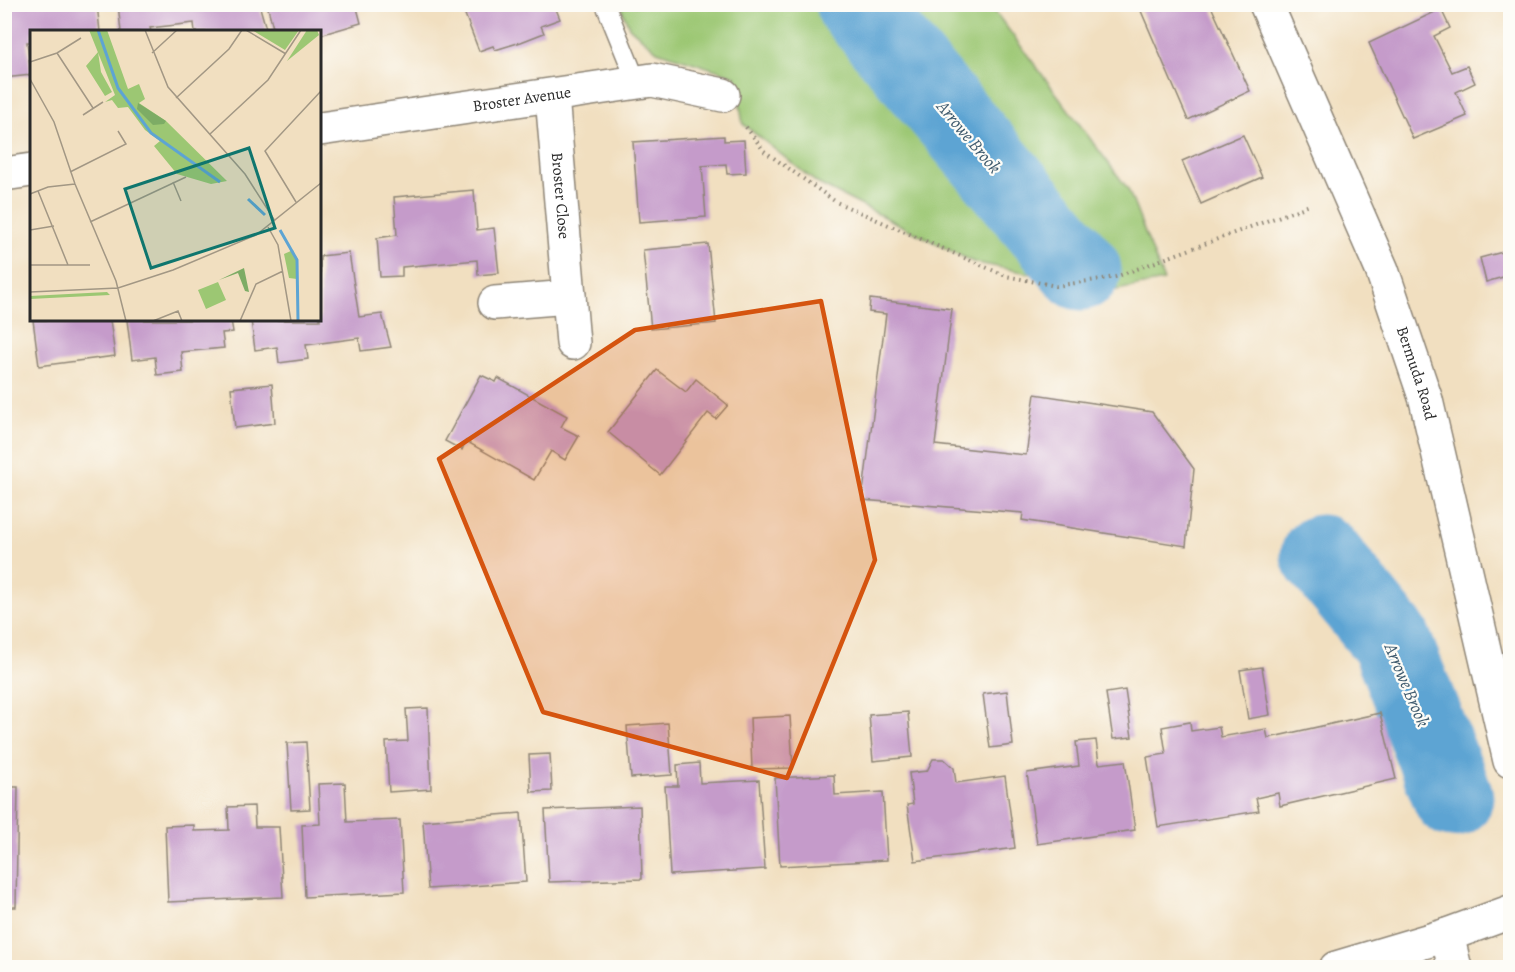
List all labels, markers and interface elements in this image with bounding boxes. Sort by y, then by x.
inset map [30,30,321,321]
street label: Broster Avenue [471,81,573,117]
water label: Arrowe Brook [931,95,1007,179]
street label: Broster Close [546,151,575,240]
street label: Bermuda Road [1391,323,1441,423]
water label: Arrowe Brook [1378,639,1435,730]

